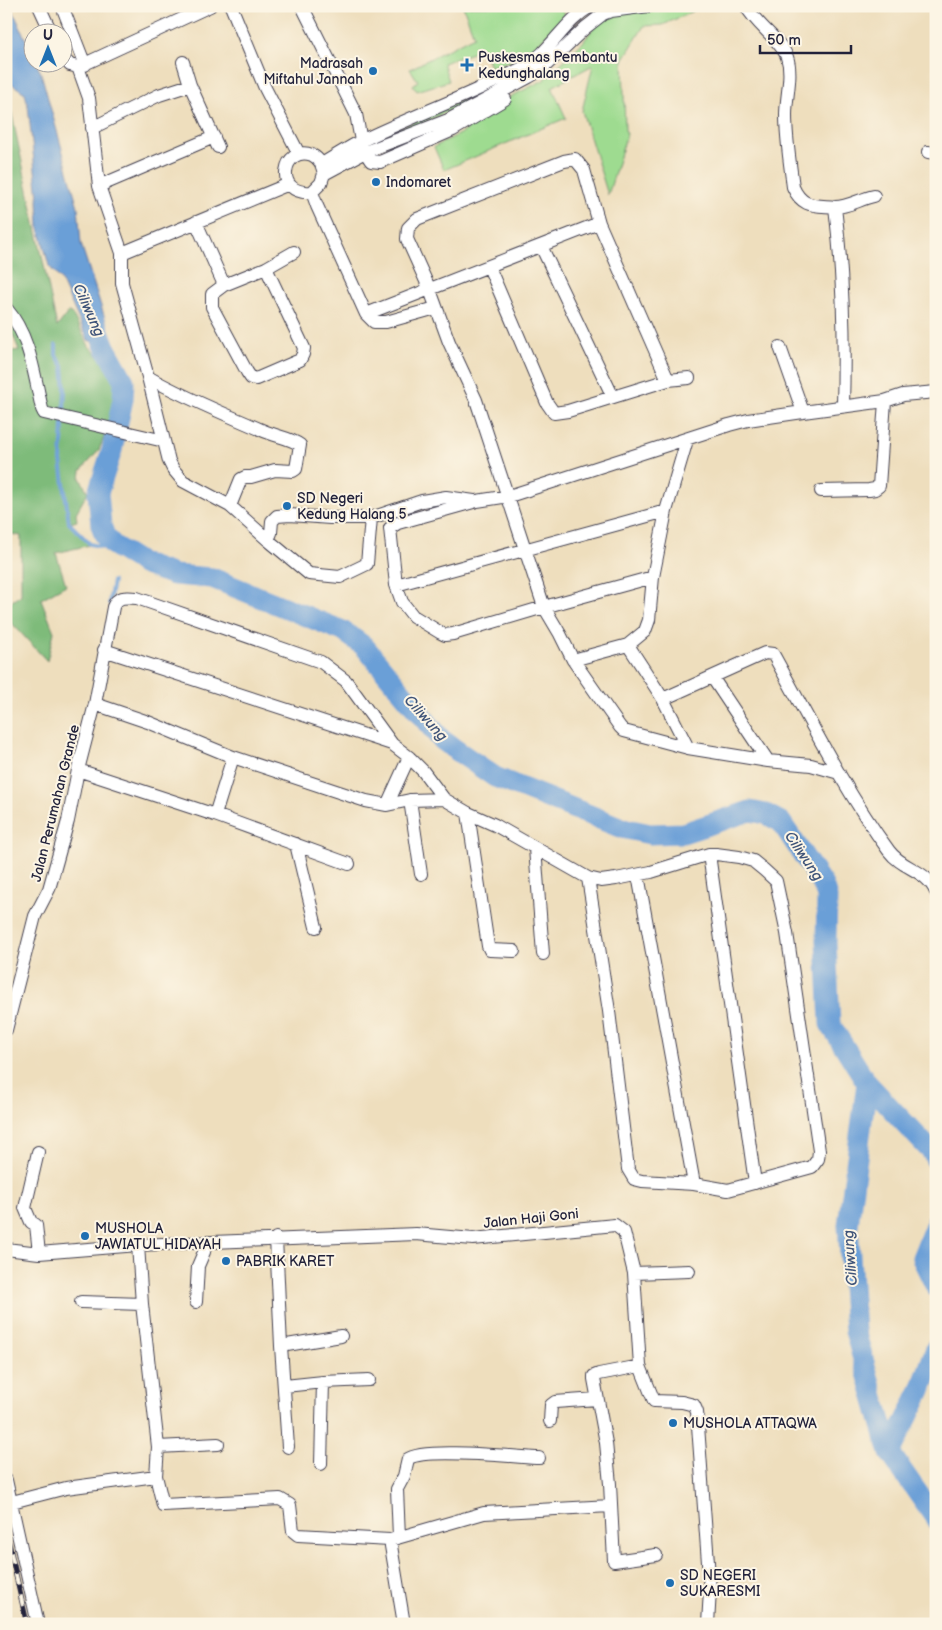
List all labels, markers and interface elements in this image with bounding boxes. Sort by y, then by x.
north arrow [22,22,72,72]
scale bar [760,22,851,54]
text: U [43,27,53,44]
text: 50 m [767,31,801,50]
place label: Puskesmas Pembantu Kedunghalang [478,49,618,82]
place label: Madrasah Miftahul Jannah [263,55,363,88]
marker: Puskesmas Pembantu Kedunghalang [460,58,474,72]
marker: Madrasah Miftahul Jannah [367,65,379,77]
place label: Indomaret [386,174,452,191]
marker: Indomaret [370,176,382,188]
water label: Ciliwung [68,281,109,340]
place label: SD Negeri Kedung Halang 5 [297,490,407,523]
marker: SD Negeri Kedung Halang 5 [281,500,293,512]
water label: Ciliwung [400,691,452,746]
street label: Jalan Perumahan Grande [28,723,83,883]
water label: Ciliwung [780,828,827,885]
street label: Jalan Haji Goni [483,1205,580,1232]
place label: MUSHOLA JAWIATUL HIDAYAH [95,1220,221,1253]
water label: Ciliwung [839,1229,862,1287]
marker: MUSHOLA JAWIATUL HIDAYAH [79,1230,91,1242]
place label: PABRIK KARET [236,1253,335,1270]
marker: PABRIK KARET [220,1255,232,1267]
place label: MUSHOLA ATTAQWA [683,1415,817,1432]
marker: MUSHOLA ATTAQWA [667,1417,679,1429]
place label: SD NEGERI SUKARESMI [680,1567,760,1600]
marker: SD NEGERI SUKARESMI [664,1577,676,1589]

